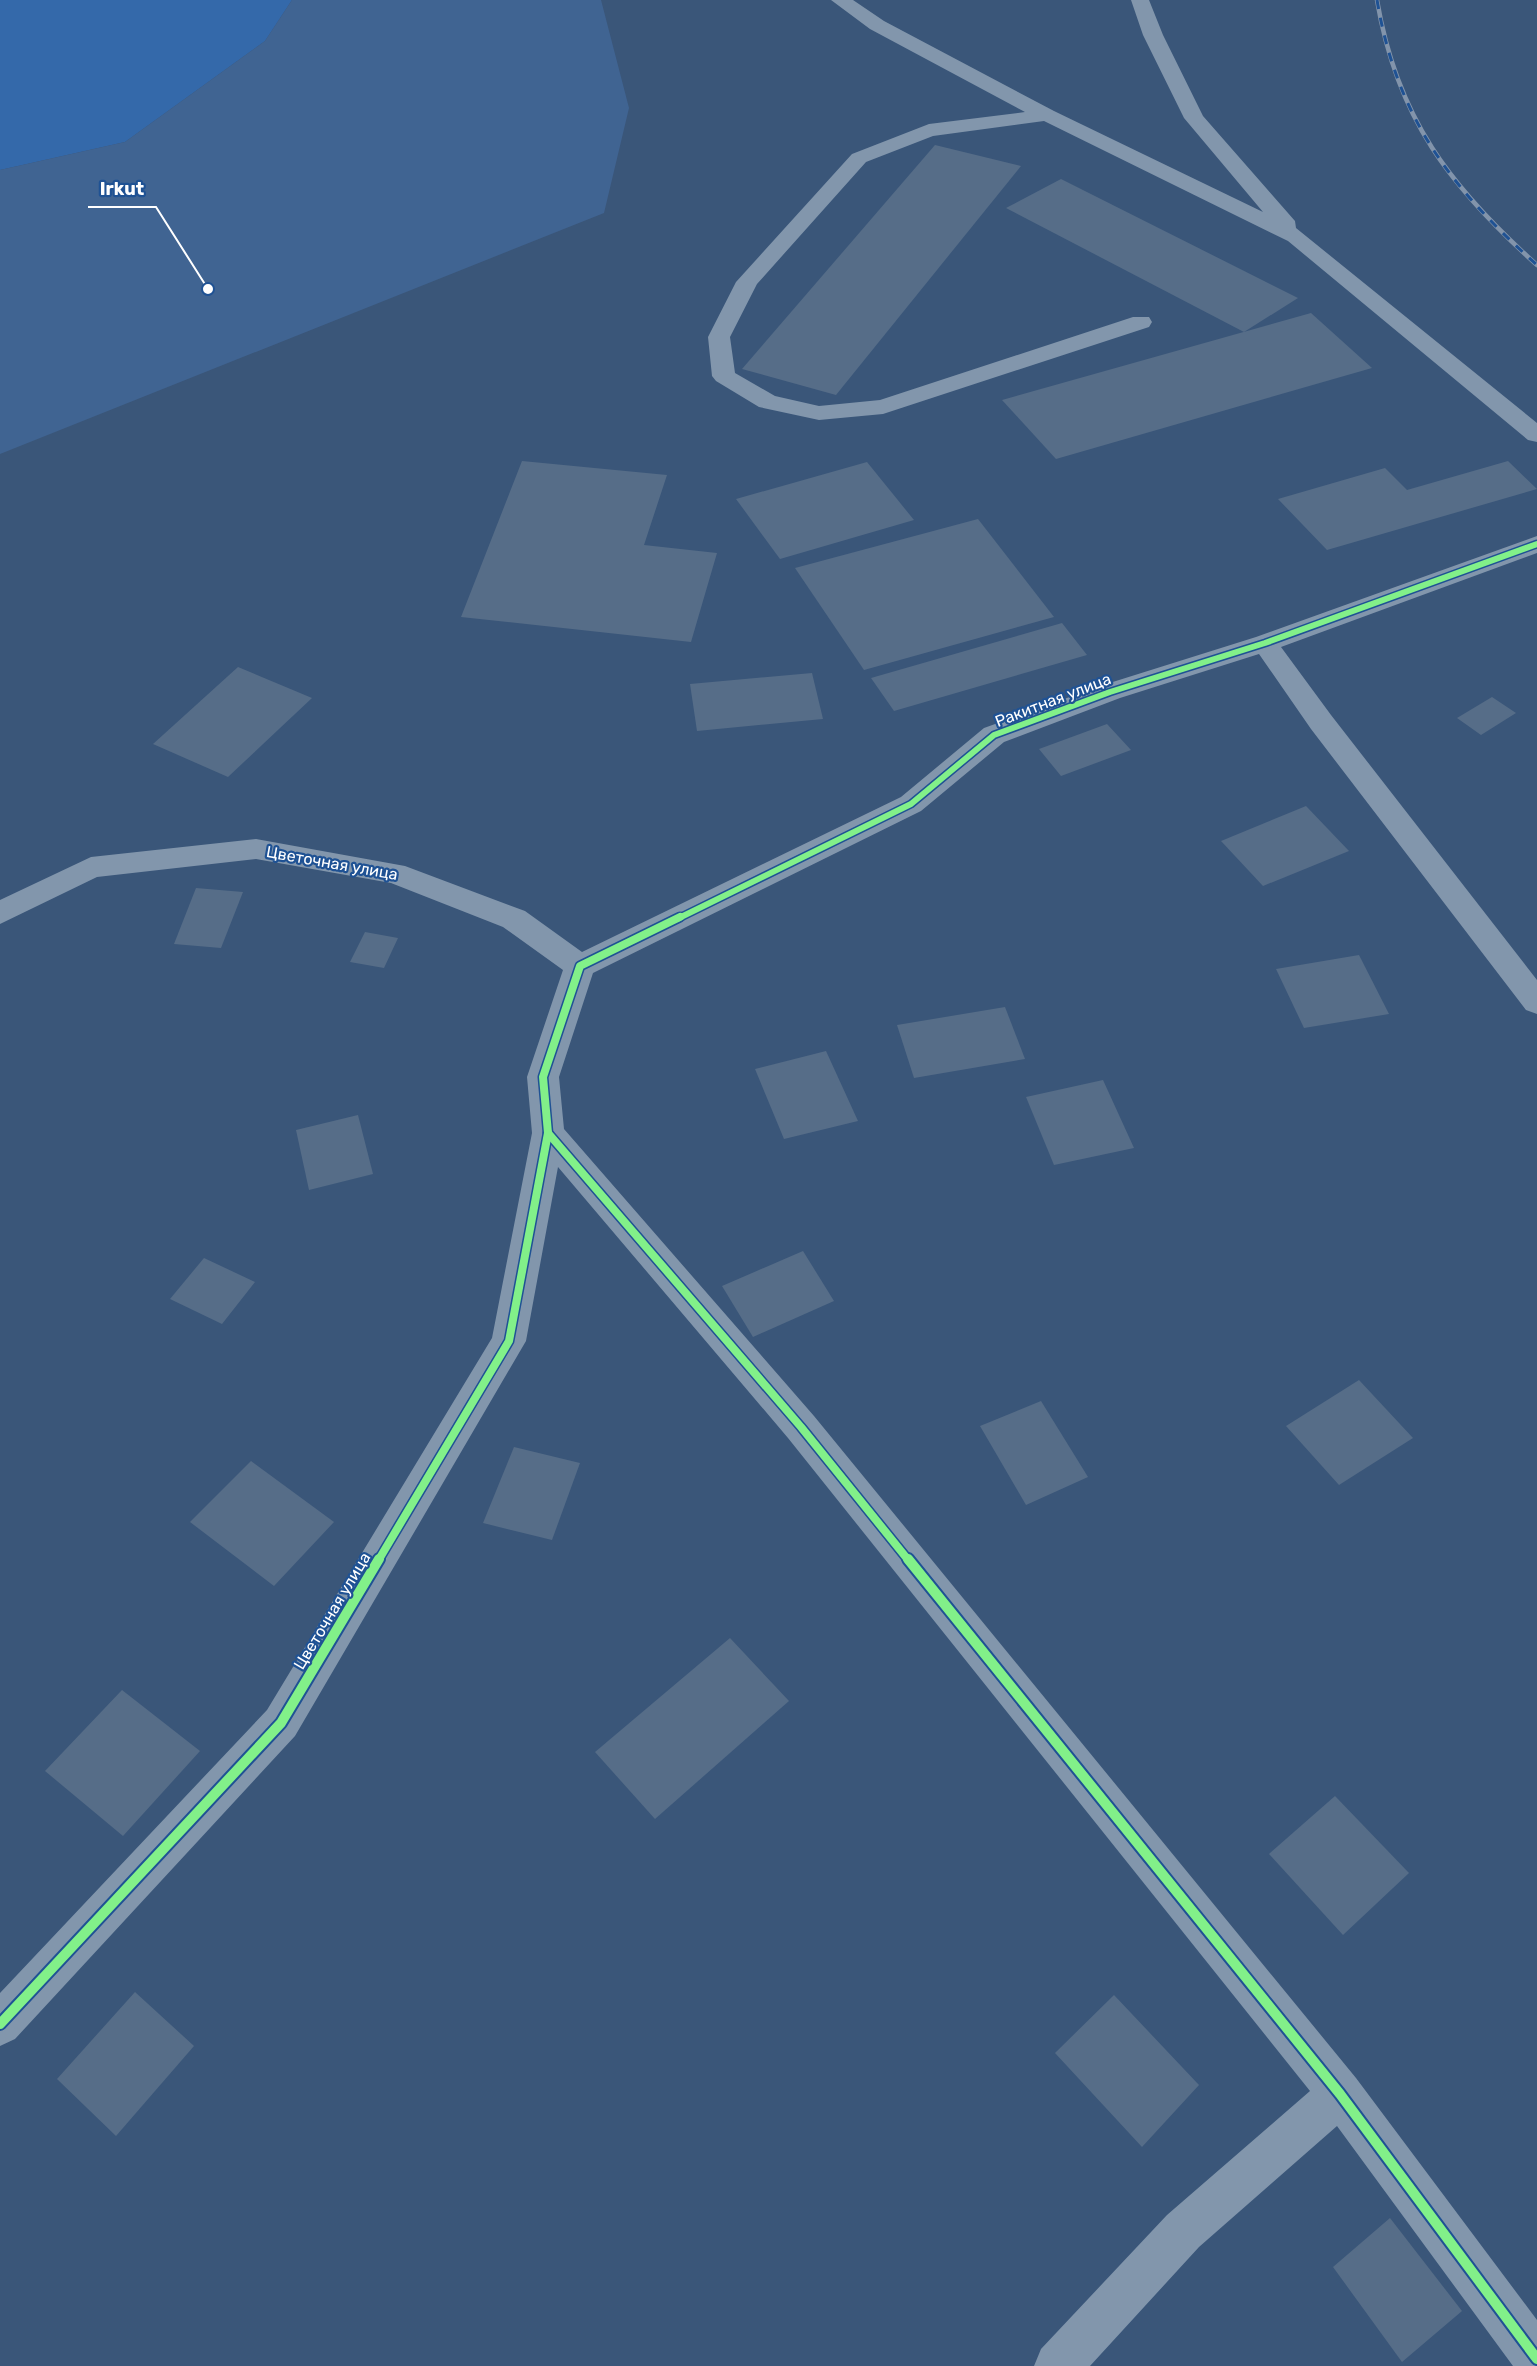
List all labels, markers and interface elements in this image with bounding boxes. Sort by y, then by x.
callout: Irkut [88,171,156,207]
text: Irkut [100,178,144,200]
street label: Ракитная улица [992,669,1114,731]
street label: Цветочная улица [265,842,399,884]
street label: Цветочная улица [290,1549,374,1673]

